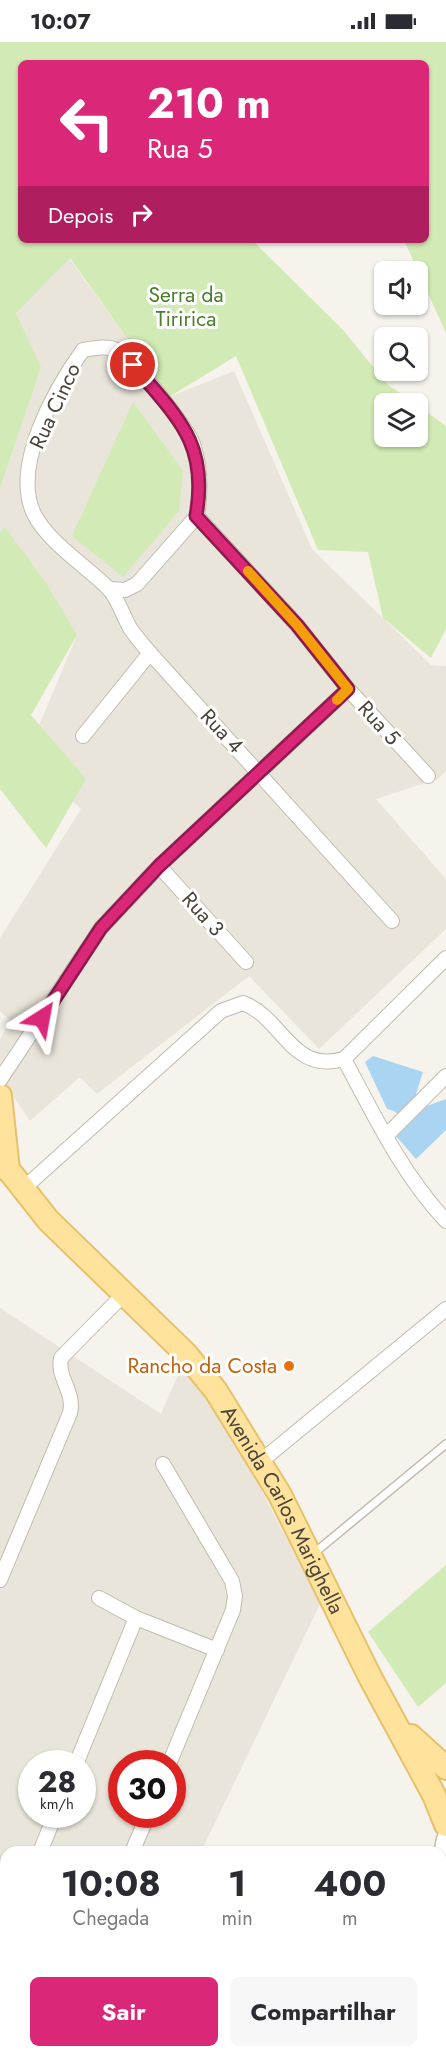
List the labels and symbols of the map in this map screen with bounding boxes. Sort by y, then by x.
park label: Serra da Tiririca [148,280,224,334]
pin [107,339,158,390]
street label: Rua Cinco [22,358,88,454]
street label: Rua 5 [351,694,407,752]
street label: Rua 4 [193,702,251,760]
street label: Rua 3 [175,885,231,943]
position arrow [10,986,74,1050]
place label: Rancho da Costa [127,1351,277,1381]
marker: Rancho da Costa [282,1359,296,1373]
street label: Avenida Carlos Marighella [213,1400,352,1619]
speed limit sign: 30 [108,1750,186,1828]

